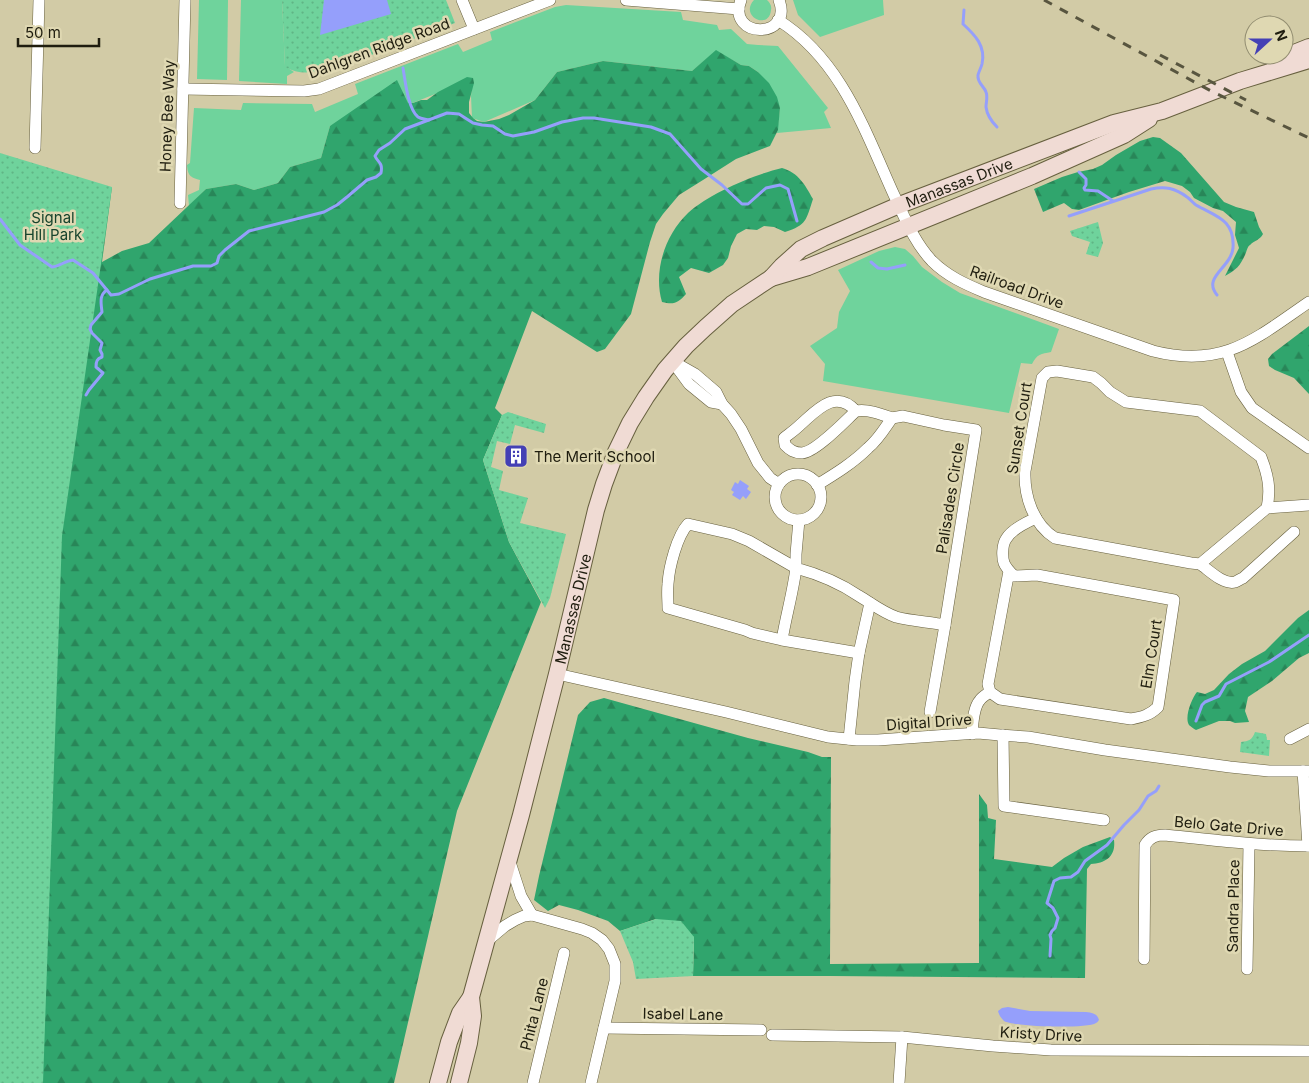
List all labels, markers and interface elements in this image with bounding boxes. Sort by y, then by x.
street label: Dahlgren Ridge Road [306,14,452,82]
scale bar [18,15,99,47]
north arrow [1244,15,1294,65]
text: 50 m [25,23,61,42]
text: N [1272,27,1291,43]
street label: Honey Bee Way [156,59,178,172]
street label: Manassas Drive [903,153,1015,211]
park label: Signal Hill Park [24,208,83,244]
street label: Railroad Drive [967,261,1067,313]
street label: Sunset Court [1002,381,1036,475]
street label: Palisades Circle [932,441,968,555]
building icon: The Merit School [503,443,529,469]
place label: The Merit School [534,447,655,466]
street label: Manassas Drive [550,552,595,666]
street label: Elm Court [1136,618,1166,690]
street label: Digital Drive [886,710,972,734]
street label: Belo Gate Drive [1173,812,1285,840]
street label: Sandra Place [1223,859,1243,953]
street label: Phita Lane [516,976,552,1052]
street label: Isabel Lane [643,1004,723,1024]
street label: Kristy Drive [999,1022,1083,1046]

